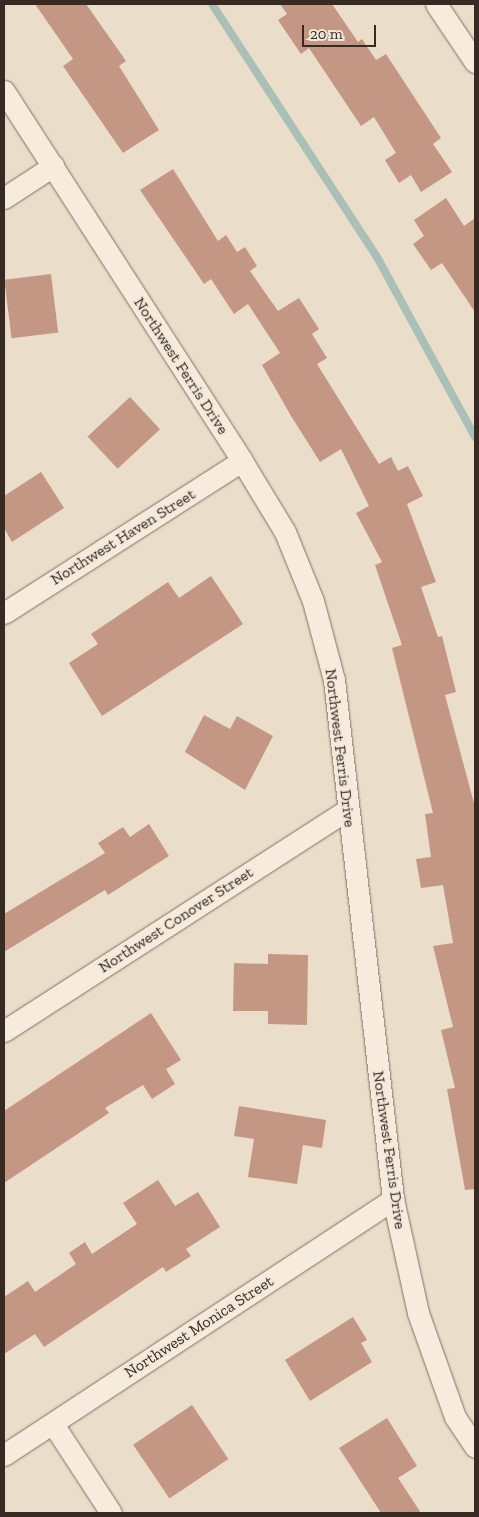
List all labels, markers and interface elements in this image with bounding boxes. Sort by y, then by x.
scale bar [304,15,378,47]
text: 20 m [310,25,343,43]
street label: Northwest Ferris Drive [130,294,232,438]
street label: Northwest Haven Street [47,485,199,589]
street label: Northwest Ferris Drive [321,668,359,828]
street label: Northwest Conover Street [95,863,257,977]
street label: Northwest Ferris Drive [368,1070,410,1230]
street label: Northwest Monica Street [121,1272,277,1382]

